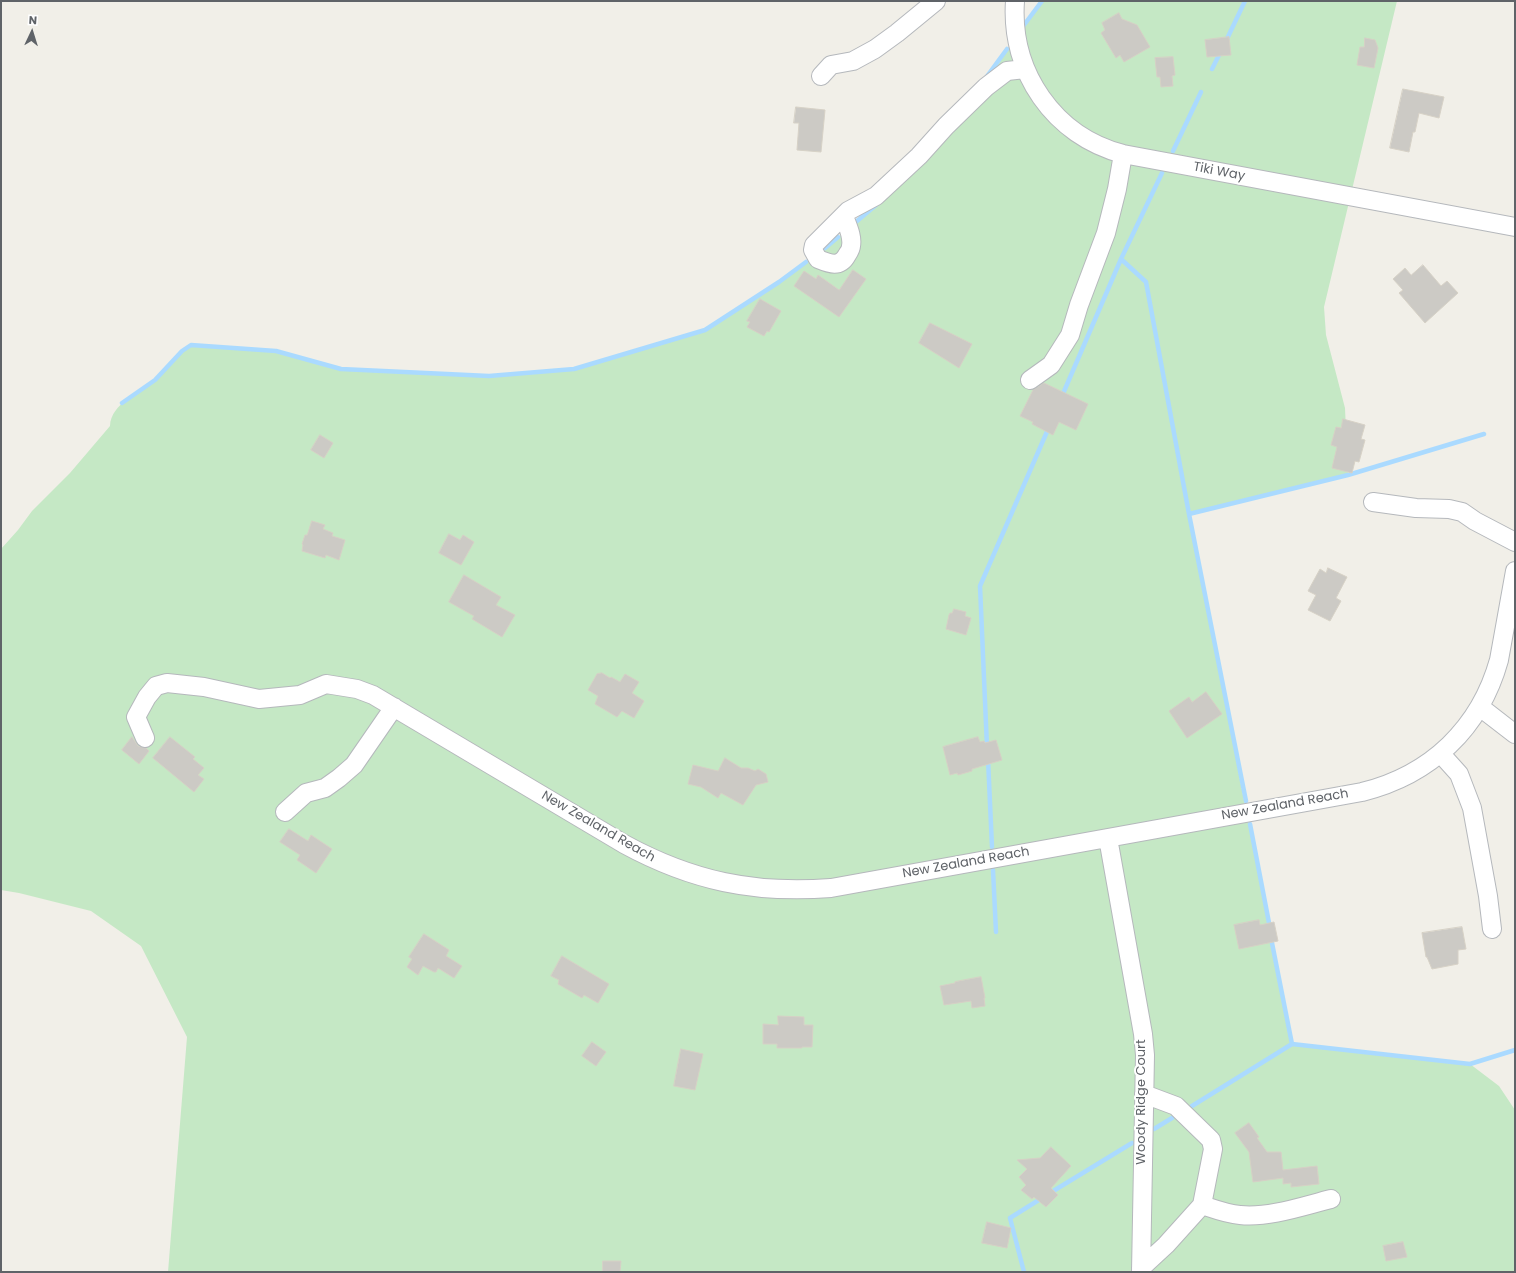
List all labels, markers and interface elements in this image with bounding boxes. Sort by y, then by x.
north arrow [12,12,52,52]
text: N [28,12,38,28]
street label: Tiki Way [1192,159,1246,185]
street label: New Zealand Reach [1220,786,1350,824]
street label: New Zealand Reach [538,788,658,866]
street label: New Zealand Reach [901,844,1031,882]
street label: Woody Ridge Court [1134,1039,1150,1165]

